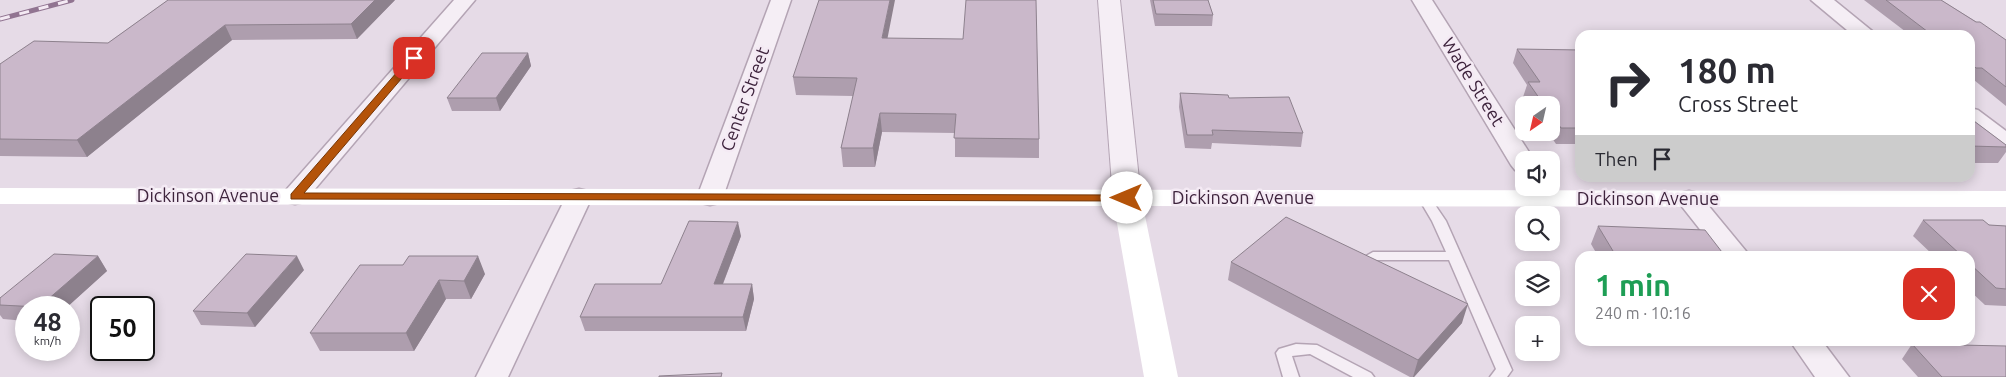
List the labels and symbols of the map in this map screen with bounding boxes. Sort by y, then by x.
street label: Wade Street [1439,34,1509,129]
pin [393,37,435,79]
street label: Center Street [716,44,772,153]
north arrow [1515,96,1560,141]
position arrow [1100,171,1152,223]
street label: Dickinson Avenue [137,185,279,205]
street label: Dickinson Avenue [1172,187,1314,207]
street label: Dickinson Avenue [1577,188,1719,208]
speed limit sign: 50 [90,296,155,361]

